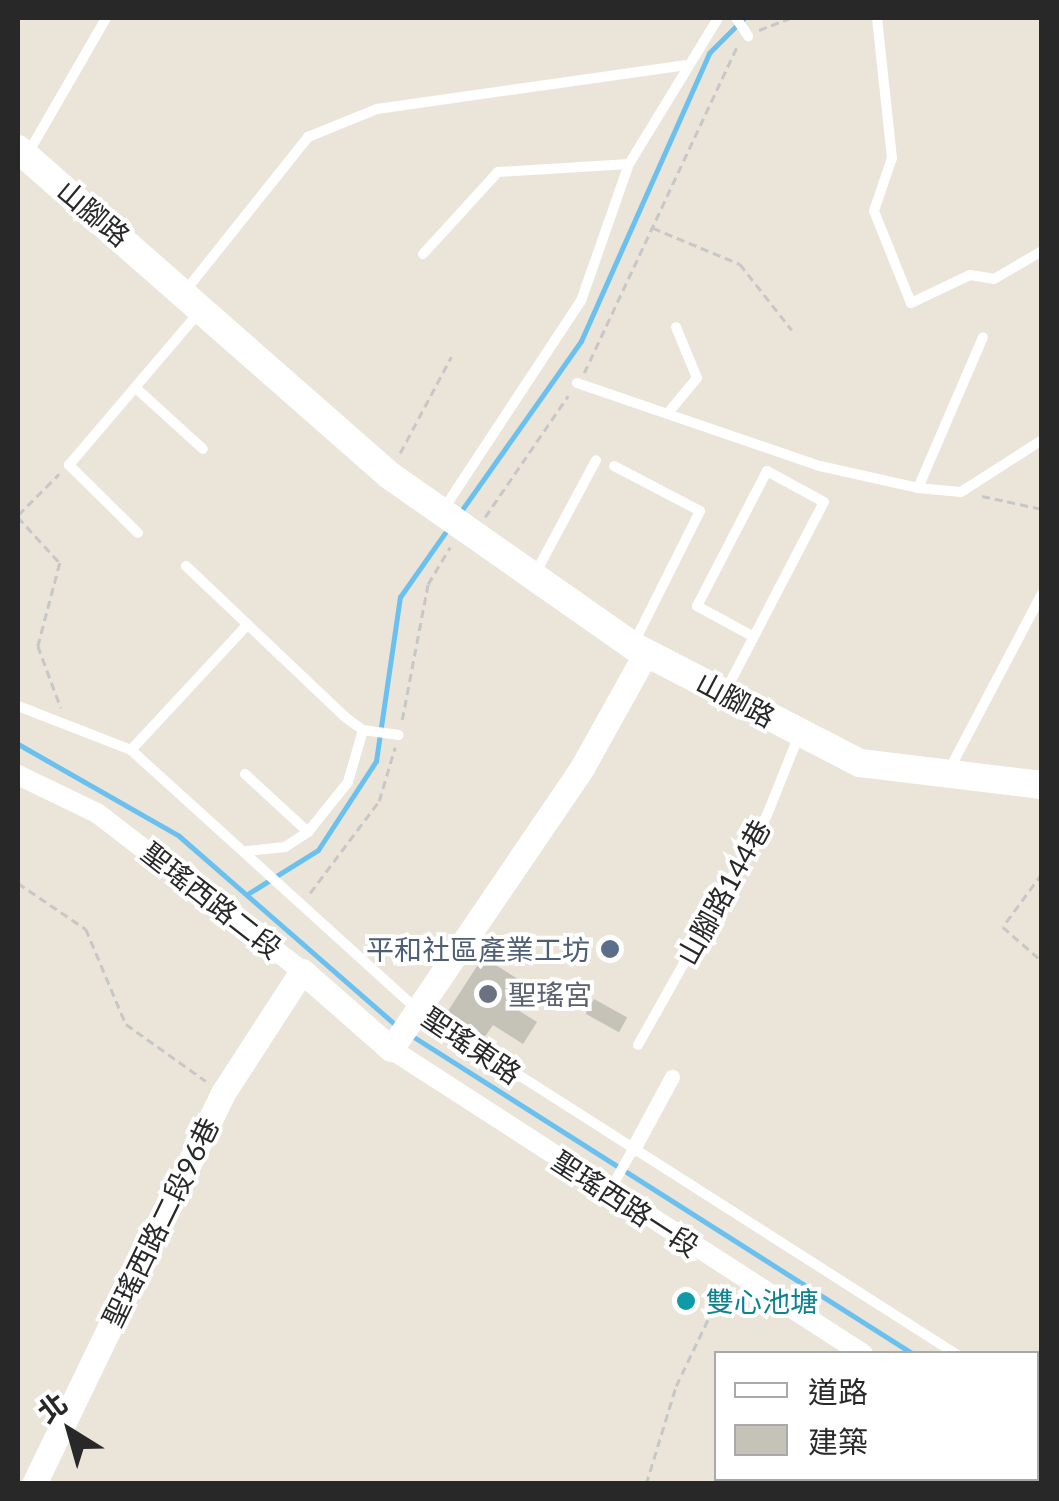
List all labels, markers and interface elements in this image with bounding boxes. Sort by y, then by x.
street label: 山腳路 [51,173,137,253]
street label: 山腳路 [691,664,781,734]
street label: 山腳路144巷 [669,814,777,970]
street label: 聖瑤西路二段 [135,835,289,965]
place label: 平和社區產業工坊 [366,932,590,966]
marker: 平和社區產業工坊 [599,938,621,960]
place label: 聖瑤宮 [508,977,592,1011]
marker: 聖瑤宮 [477,983,499,1005]
street label: 聖瑤東路 [416,1000,528,1090]
street label: 聖瑤西路二段96巷 [95,1112,225,1332]
street label: 聖瑤西路一段 [546,1143,706,1263]
place label: 雙心池塘 [706,1284,818,1318]
marker: 雙心池塘 [675,1290,697,1312]
legend [714,1351,1039,1481]
text: 道路 [808,1373,868,1409]
north arrow [20,1381,120,1481]
text: 北 [31,1385,73,1429]
text: 建築 [808,1423,868,1459]

